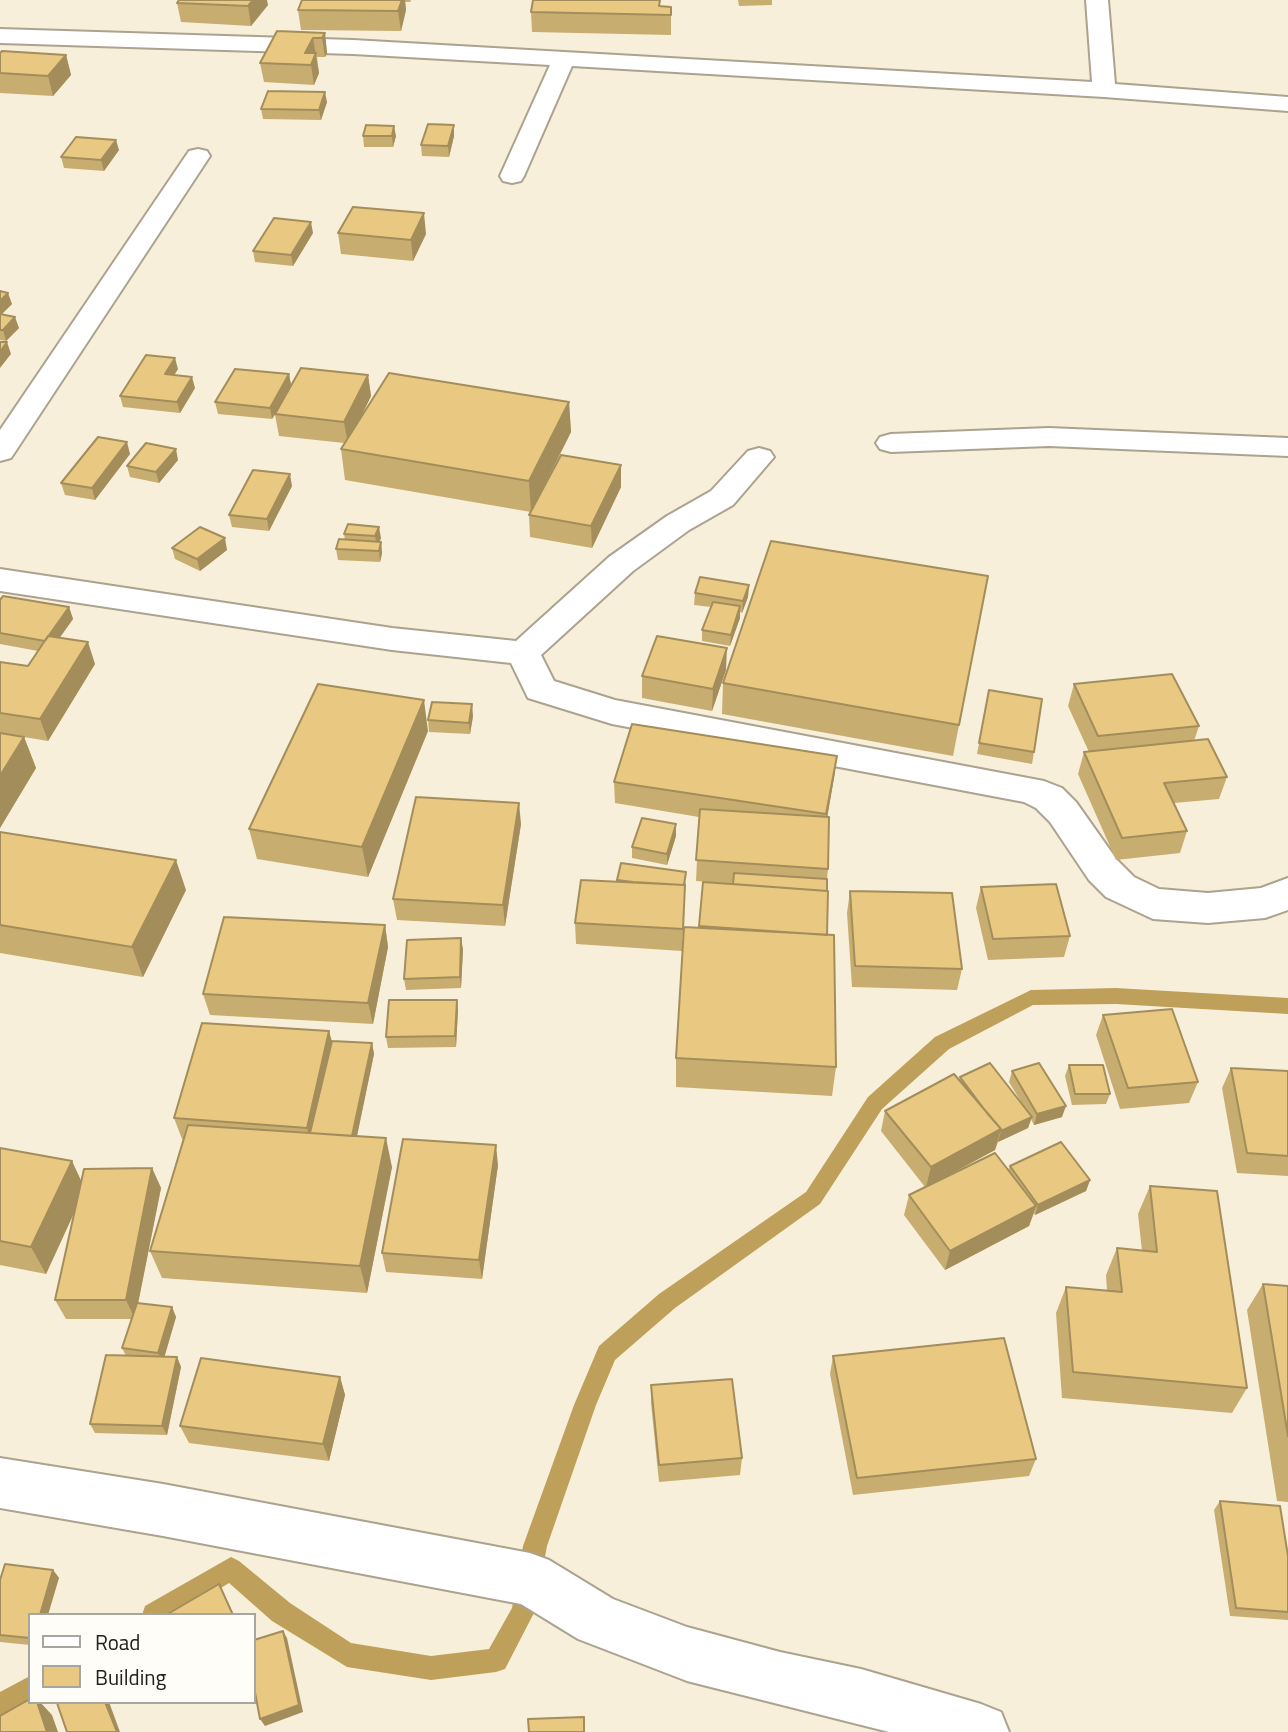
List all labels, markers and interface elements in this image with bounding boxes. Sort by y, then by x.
legend [28,1613,256,1704]
text: Road [95,1626,140,1658]
text: Building [95,1661,166,1693]

